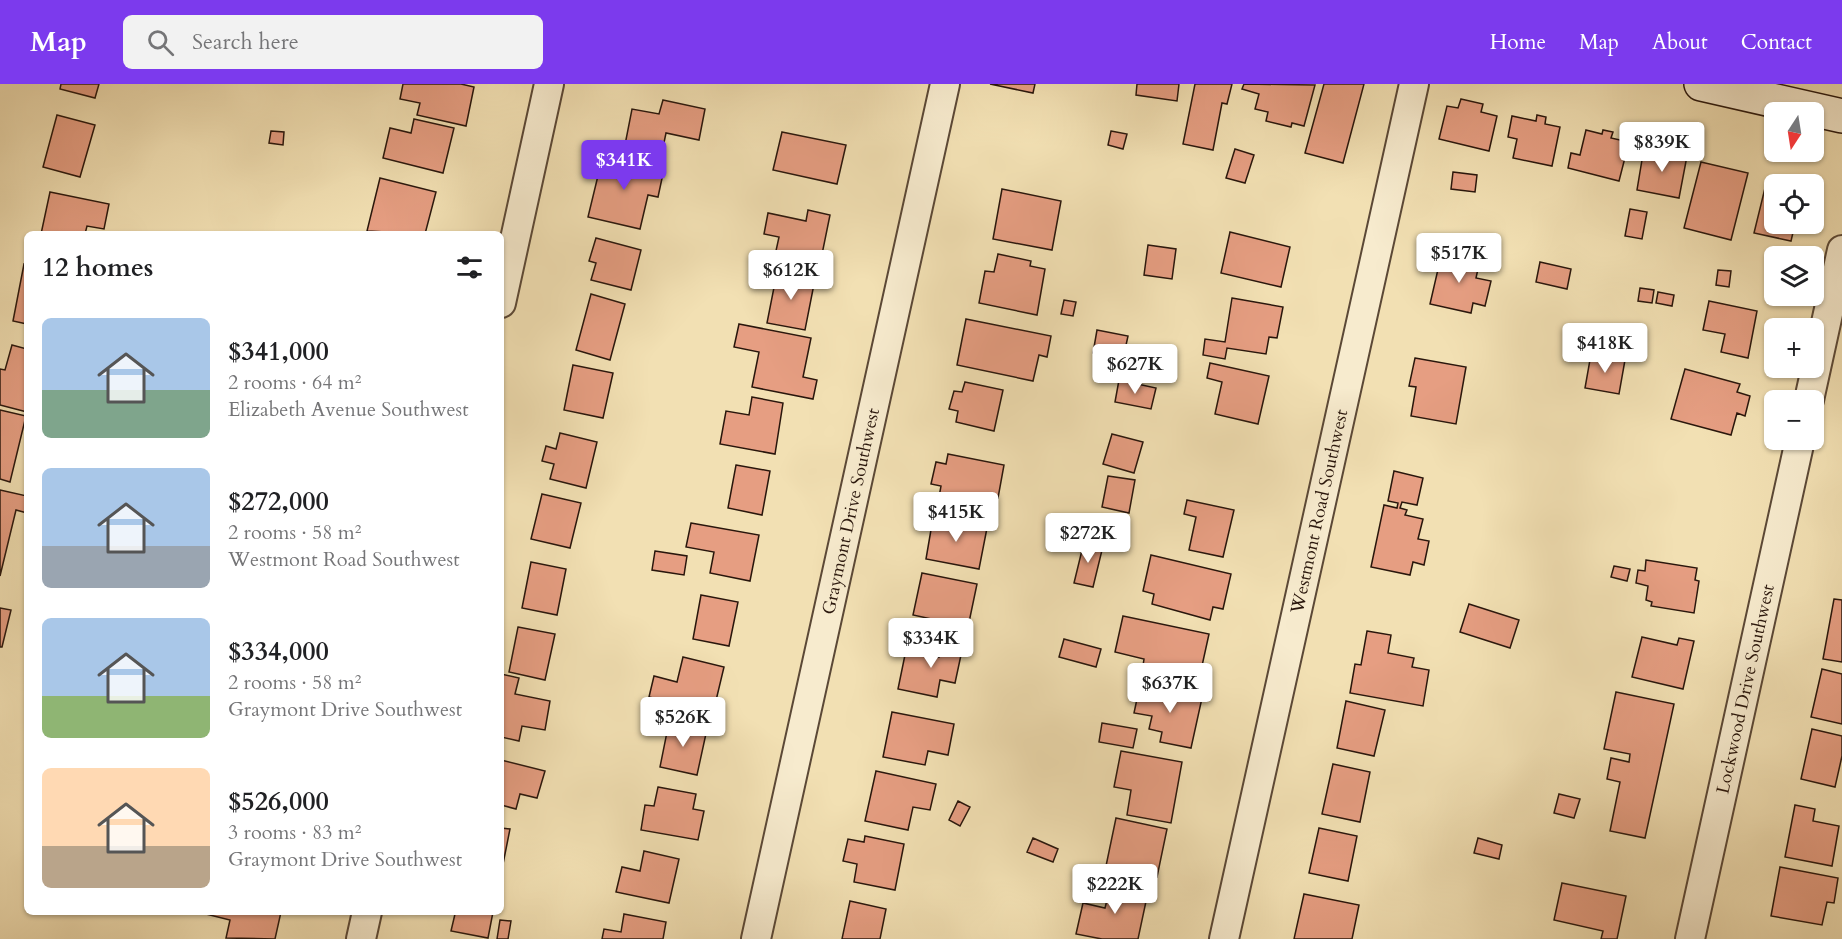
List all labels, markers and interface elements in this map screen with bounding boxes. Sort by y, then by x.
search box [123,15,543,69]
text: Map [30,23,87,61]
icon: search [144,26,177,59]
text: Search here [192,27,299,57]
text: Home [1490,28,1546,57]
text: Map [1579,28,1619,57]
text: About [1652,28,1708,57]
text: Contact [1741,28,1812,57]
north arrow [1764,102,1824,162]
map controls [1764,102,1824,450]
pin: $839K [1620,122,1704,173]
text: $839K [1633,128,1691,155]
pin: $341K [582,140,666,191]
text: $341K [595,146,653,173]
button: locate [1764,174,1824,234]
pin: $517K [1417,233,1501,284]
text: $517K [1430,239,1488,266]
button: layers [1764,246,1824,306]
text: 12 homes [42,250,153,285]
pin: $612K [749,250,833,301]
icon: filters [453,251,486,284]
text: $612K [762,256,820,283]
button: + [1764,318,1824,378]
pin: $418K [1563,323,1647,374]
text: $418K [1576,329,1634,356]
text: $341,000 [228,334,329,369]
icon: home [90,342,162,414]
pin: $627K [1093,344,1177,395]
text: $627K [1106,350,1164,377]
text: 2 rooms · 64 m² [228,369,361,396]
button: − [1764,390,1824,450]
text: Elizabeth Avenue Southwest [228,396,469,423]
street label: Graymont Drive Southwest [816,405,886,617]
street label: Westmont Road Southwest [1284,407,1354,617]
text: $272,000 [228,484,329,519]
icon: home [90,492,162,564]
pin: $415K [914,492,998,543]
text: $415K [927,498,985,525]
pin: $272K [1046,513,1130,564]
text: 2 rooms · 58 m² [228,519,361,546]
text: $272K [1059,519,1117,546]
text: Westmont Road Southwest [228,546,460,573]
street label: Lockwood Drive Southwest [1710,582,1781,796]
pin: $334K [889,618,973,669]
text: $334K [902,624,960,651]
text: $334,000 [228,634,329,669]
icon: home [90,642,162,714]
pin: $637K [1128,663,1212,714]
text: 2 rooms · 58 m² [228,669,361,696]
text: $637K [1141,669,1199,696]
text: Graymont Drive Southwest [228,696,462,723]
pin: $526K [641,697,725,748]
text: $526K [654,703,712,730]
text: $526,000 [228,784,329,819]
icon: home [90,792,162,864]
text: 3 rooms · 83 m² [228,819,361,846]
text: Graymont Drive Southwest [228,846,462,873]
pin: $222K [1073,864,1157,915]
text: $222K [1086,870,1144,897]

